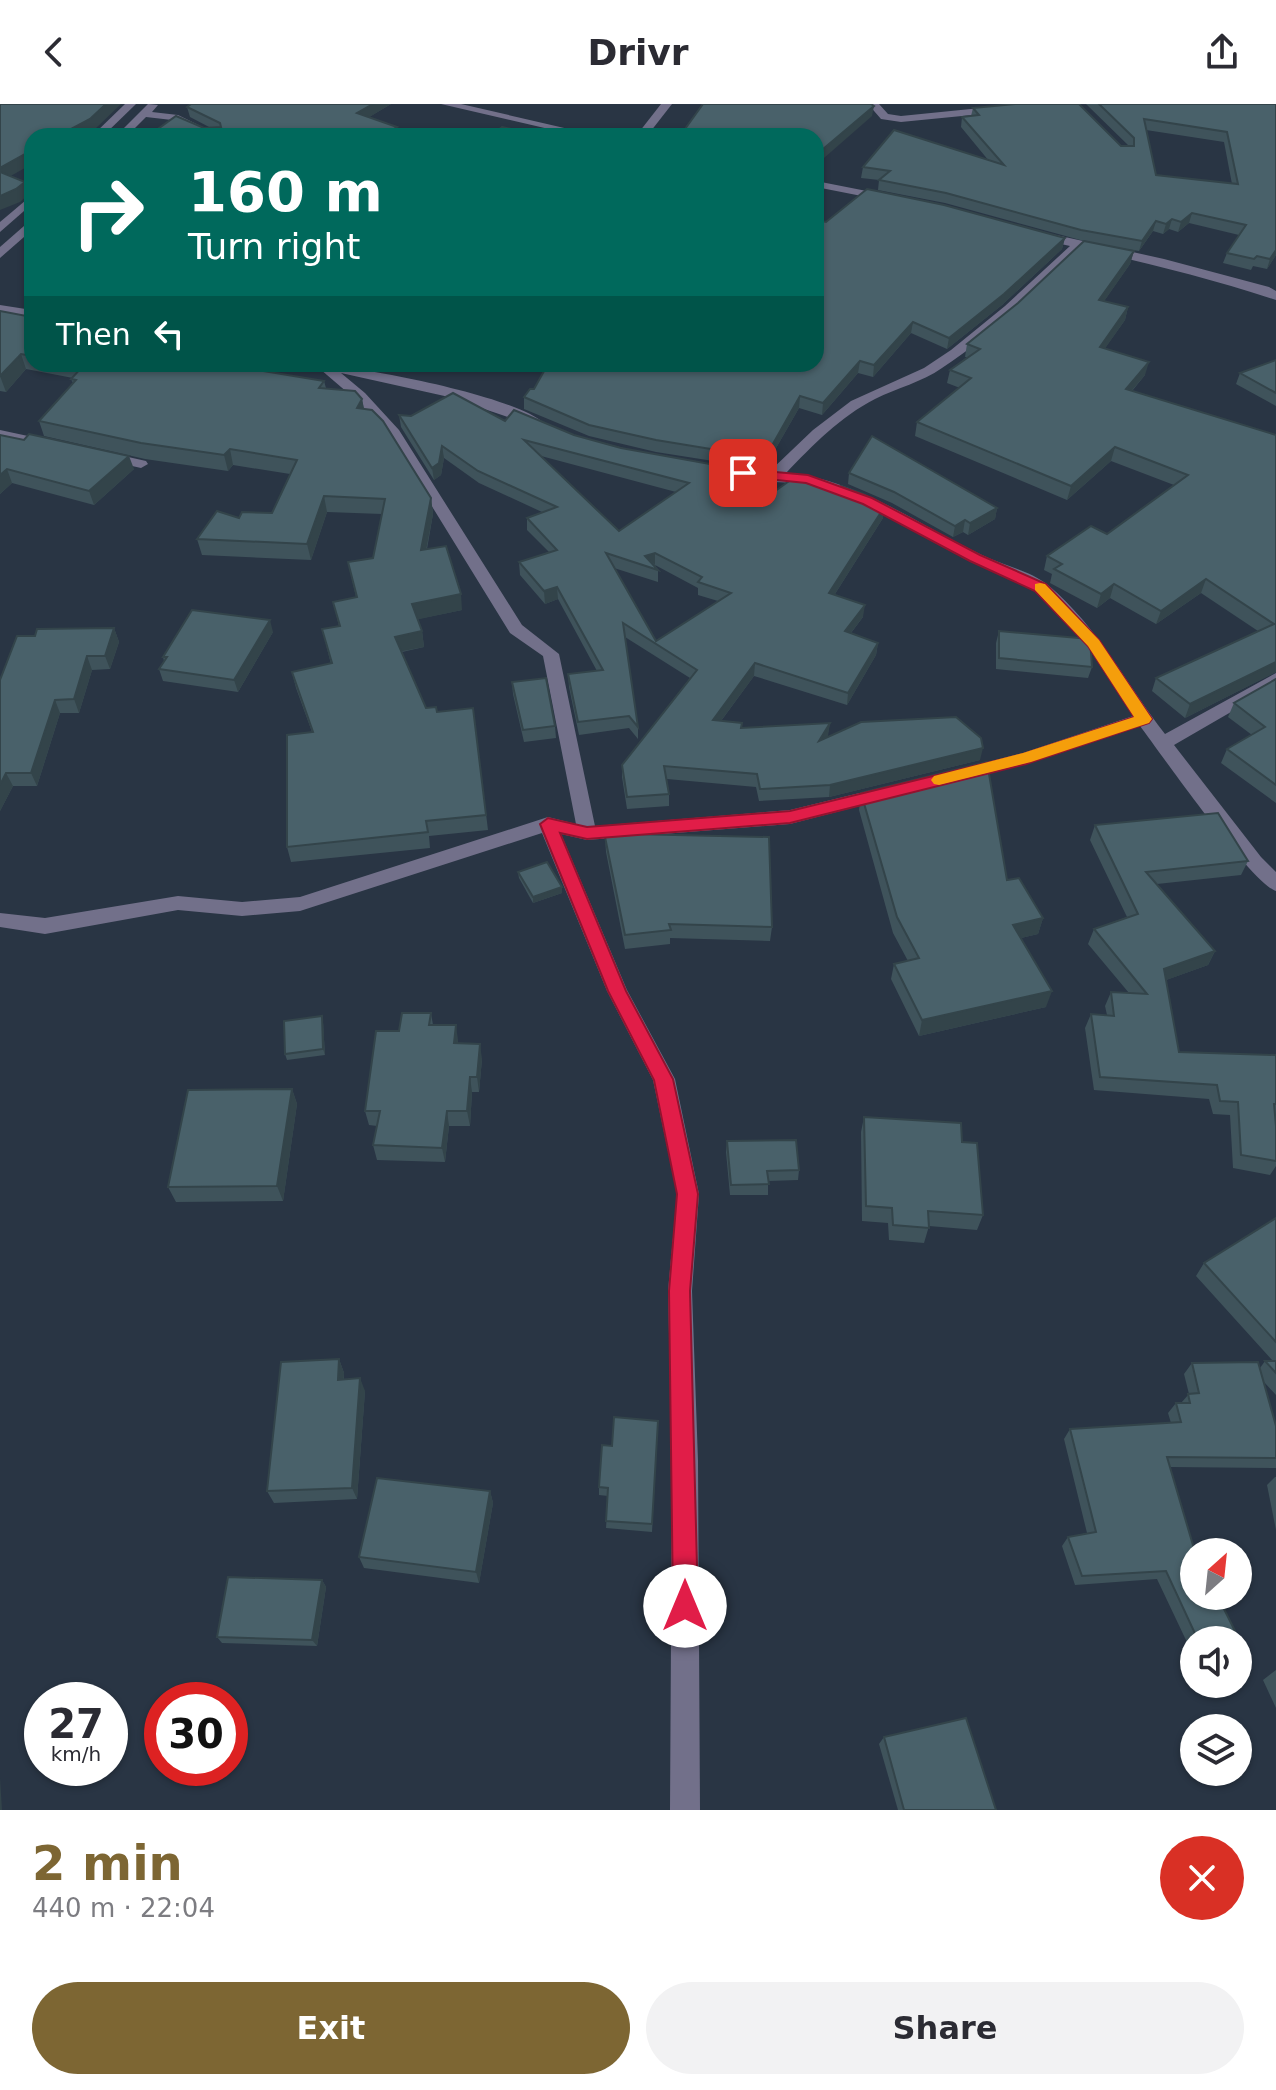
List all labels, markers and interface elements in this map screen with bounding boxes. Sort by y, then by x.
icon: back [32,30,76,74]
icon: share [1200,30,1244,74]
text: Drivr [587,32,689,73]
text: 160 m [188,159,383,224]
icon: right [56,160,160,264]
text: Turn right [188,226,360,267]
icon: left [147,312,191,356]
text: Then [56,317,131,352]
pin [709,439,777,507]
icon: arrive [721,451,765,495]
north arrow [1180,1538,1252,1610]
map controls [1180,1538,1252,1786]
position arrow [643,1564,727,1648]
button: sound [1180,1626,1252,1698]
speed limit sign: 30 [144,1682,248,1786]
text: 27 [48,1701,104,1747]
button: layers [1180,1714,1252,1786]
text: km/h [51,1742,101,1766]
text: 2 min [32,1835,183,1891]
button: close [1160,1836,1244,1920]
text: 440 m · 22:04 [32,1893,215,1923]
button: Exit [32,1982,630,2074]
button: Share [646,1982,1244,2074]

